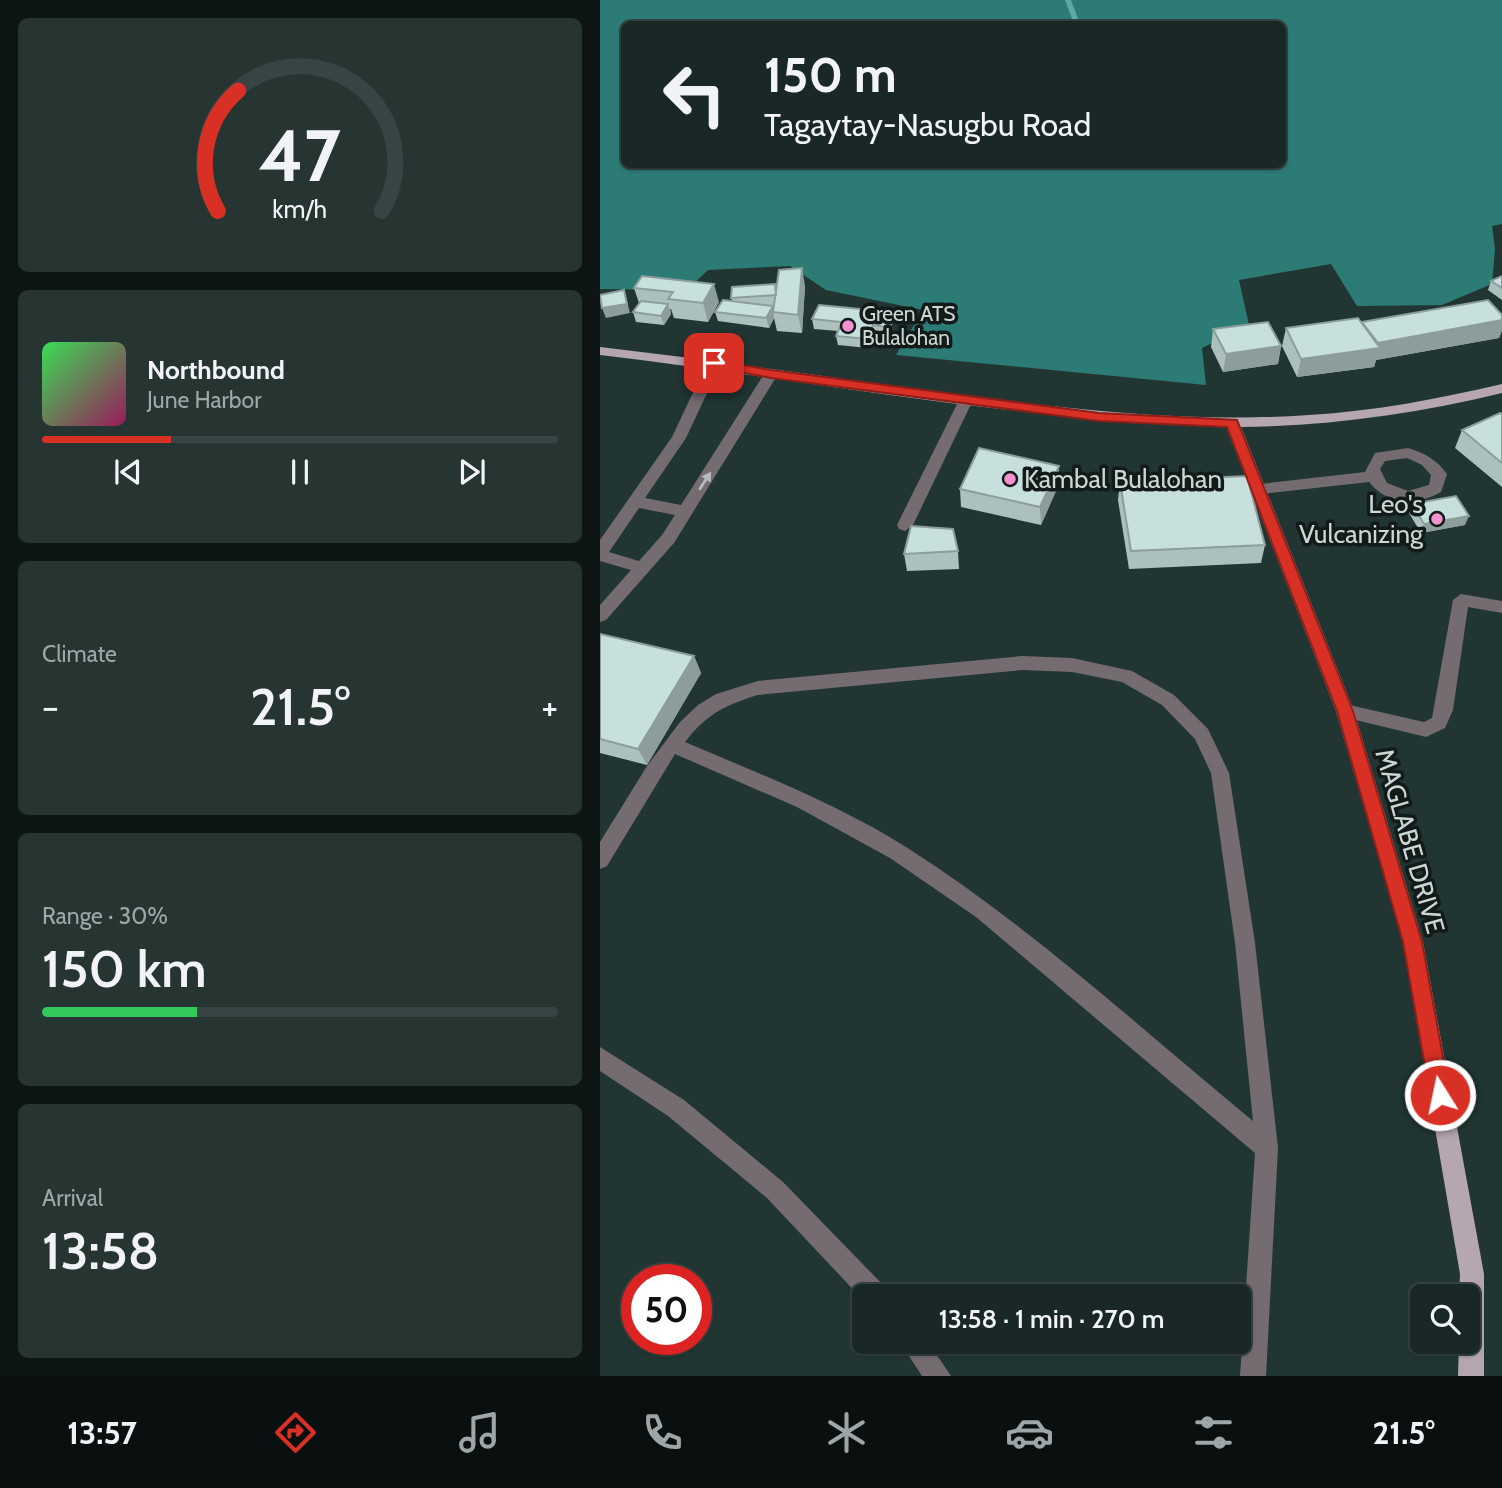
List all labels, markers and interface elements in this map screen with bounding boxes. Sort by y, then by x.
text: 150 m [764,45,897,104]
icon: left [649,49,740,140]
text: Tagaytay-Nasugbu Road [764,105,1091,144]
text: 47 [259,111,341,199]
text: km/h [273,194,327,224]
place label: Green ATS Bulalohan [862,301,956,350]
marker: Green ATS Bulalohan [840,318,856,334]
pin [684,333,744,393]
icon: arrive [695,344,733,382]
text: Northbound [147,354,285,386]
text: June Harbor [147,386,261,414]
icon: previous [109,453,147,491]
icon: pause [281,453,319,491]
icon: next [453,453,491,491]
place label: Kambal Bulalohan [1024,463,1222,495]
one-way arrow [698,471,711,491]
marker: Kambal Bulalohan [1002,471,1018,487]
place label: Leo's Vulcanizing [1299,488,1424,550]
marker: Leo's Vulcanizing [1429,511,1445,527]
text: Climate [42,640,117,668]
text: 21.5° [250,675,350,738]
text: − [42,683,59,730]
text: + [541,683,558,730]
street label: MAGLABE DRIVE [1368,745,1452,937]
text: Range · 30% [42,902,168,930]
text: 150 km [42,937,207,1000]
position arrow [1403,1058,1477,1132]
text: Arrival [42,1184,103,1212]
text: 13:58 [42,1219,159,1282]
speed limit sign: 50 [621,1264,712,1355]
map controls [1410,1284,1480,1354]
button: search [1410,1284,1480,1354]
text: 13:58 · 1 min · 270 m [939,1303,1164,1335]
icon: directions [271,1408,320,1457]
icon: music [455,1408,504,1457]
icon: phone [638,1408,687,1457]
icon: climate [822,1408,871,1457]
icon: car [1005,1408,1054,1457]
icon: filters [1189,1408,1238,1457]
text: 13:57 [67,1413,137,1452]
text: 21.5° [1372,1413,1435,1452]

